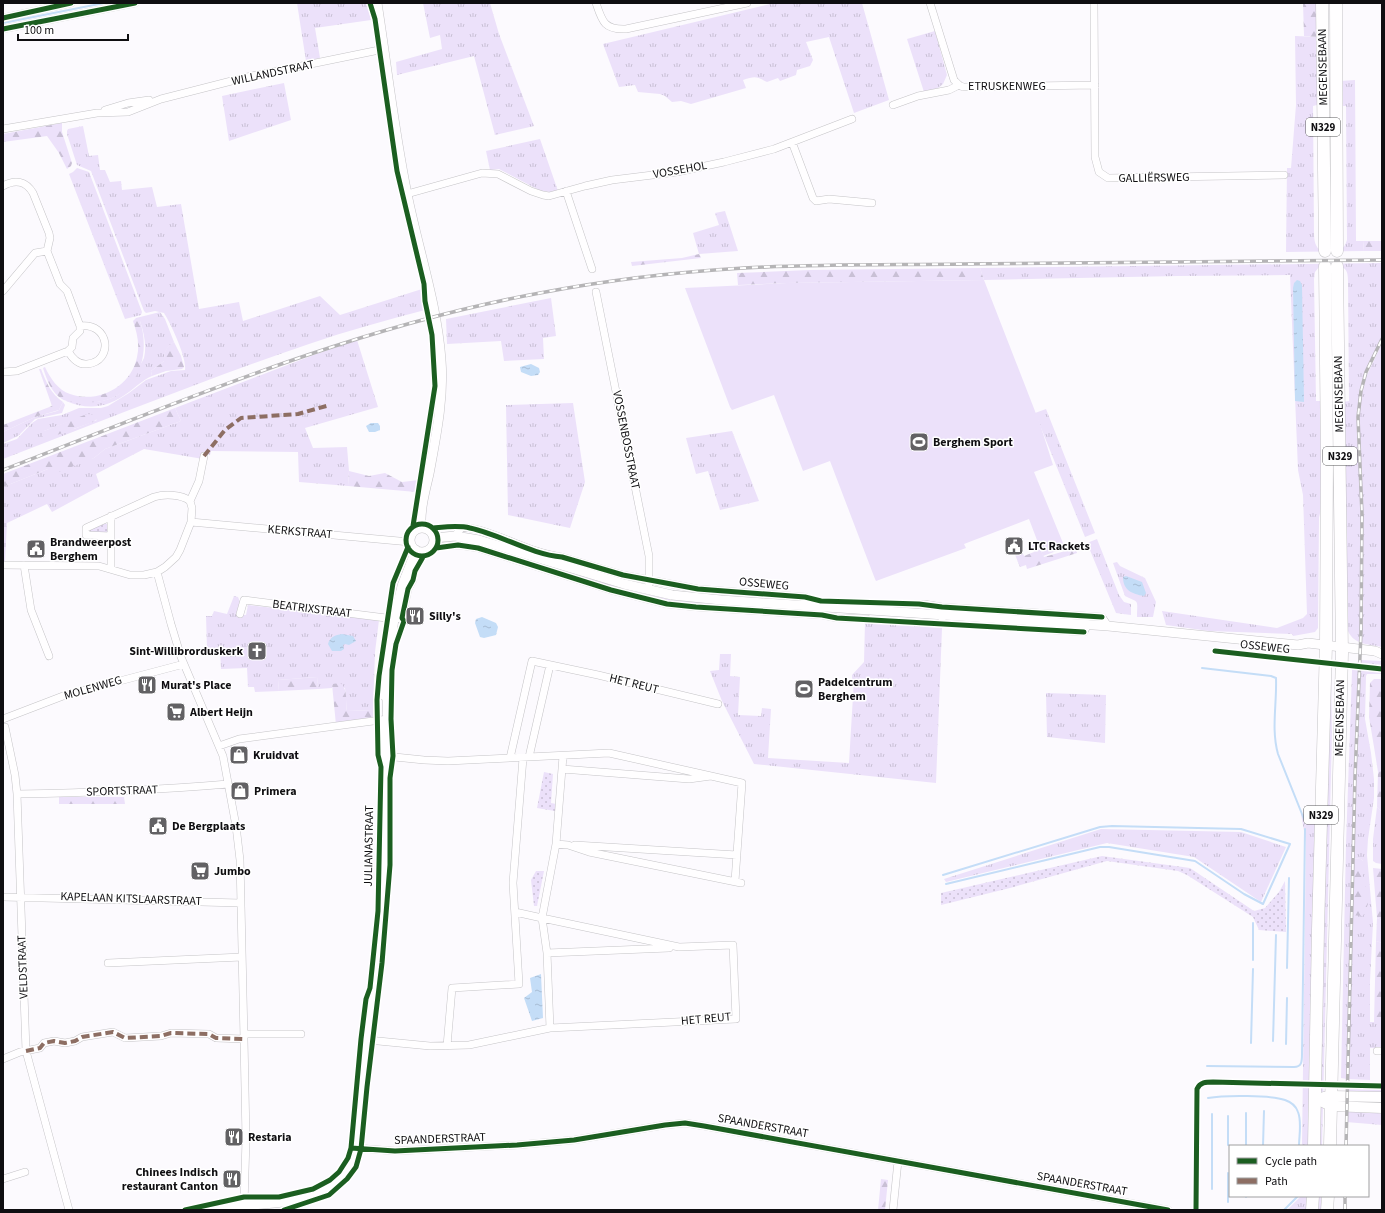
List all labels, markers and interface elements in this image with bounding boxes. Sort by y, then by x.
scale bar [18,16,128,42]
text: 100 m [24,22,54,39]
street label: MEGENSEBAAN [1314,28,1332,106]
street label: WILLANDSTRAAT [230,56,316,90]
street label: ETRUSKENWEG [968,78,1046,95]
road number: N329 [1306,118,1340,136]
street label: VOSSEHOL [652,157,709,183]
street label: GALLIËRSWEG [1118,169,1190,187]
street label: MEGENSEBAAN [1330,355,1348,433]
street label: VOSSENBOSSTRAAT [608,389,644,491]
sports icon: Berghem Sport [908,431,930,453]
place label: Berghem Sport [933,434,1013,451]
road number: N329 [1323,447,1357,465]
street label: KERKSTRAAT [267,521,334,543]
place label: Brandweerpost Berghem [50,534,132,565]
public building icon: LTC Rackets [1003,535,1025,557]
public building icon: Brandweerpost Berghem [25,538,47,560]
place label: LTC Rackets [1028,538,1090,555]
street label: OSSEWEG [738,573,790,595]
street label: BEATRIXSTRAAT [271,596,353,622]
restaurant icon: Silly's [404,605,426,627]
place label: Silly's [429,608,461,625]
street label: OSSEWEG [1239,636,1291,658]
church icon: Sint-Willibrorduskerk [246,640,268,662]
place label: Sint-Willibrorduskerk [129,643,243,660]
street label: HET REUT [608,670,661,698]
street label: MOLENWEG [62,672,124,704]
restaurant icon: Murat's Place [136,674,158,696]
place label: Padelcentrum Berghem [818,674,892,705]
place label: Murat's Place [161,677,232,694]
sports icon: Padelcentrum Berghem [793,678,815,700]
street label: MEGENSEBAAN [1331,679,1349,757]
supermarket icon: Albert Heijn [165,701,187,723]
place label: Albert Heijn [189,704,253,721]
shop icon: Kruidvat [228,744,250,766]
place label: Kruidvat [253,747,299,764]
shop icon: Primera [229,780,251,802]
street label: SPORTSTRAAT [86,781,159,801]
place label: Primera [254,783,297,800]
street label: JULIANASTRAAT [360,805,378,887]
road number: N329 [1304,806,1338,824]
public building icon: De Bergplaats [147,815,169,837]
place label: De Bergplaats [172,818,245,835]
supermarket icon: Jumbo [189,860,211,882]
place label: Jumbo [214,863,251,880]
street label: KAPELAAN KITSLAARSTRAAT [60,888,203,910]
street label: VELDSTRAAT [13,934,33,999]
street label: HET REUT [680,1008,732,1030]
street label: SPAANDERSTRAAT [716,1110,810,1142]
restaurant icon: Restaria [223,1126,245,1148]
place label: Restaria [248,1129,292,1146]
street label: SPAANDERSTRAAT [394,1129,487,1149]
legend [1229,1145,1369,1197]
text: Cycle path [1265,1153,1317,1170]
place label: Chinees Indisch restaurant Canton [122,1164,218,1195]
restaurant icon: Chinees Indisch restaurant Canton [221,1168,243,1190]
street label: SPAANDERSTRAAT [1035,1168,1129,1200]
text: Path [1265,1173,1288,1190]

